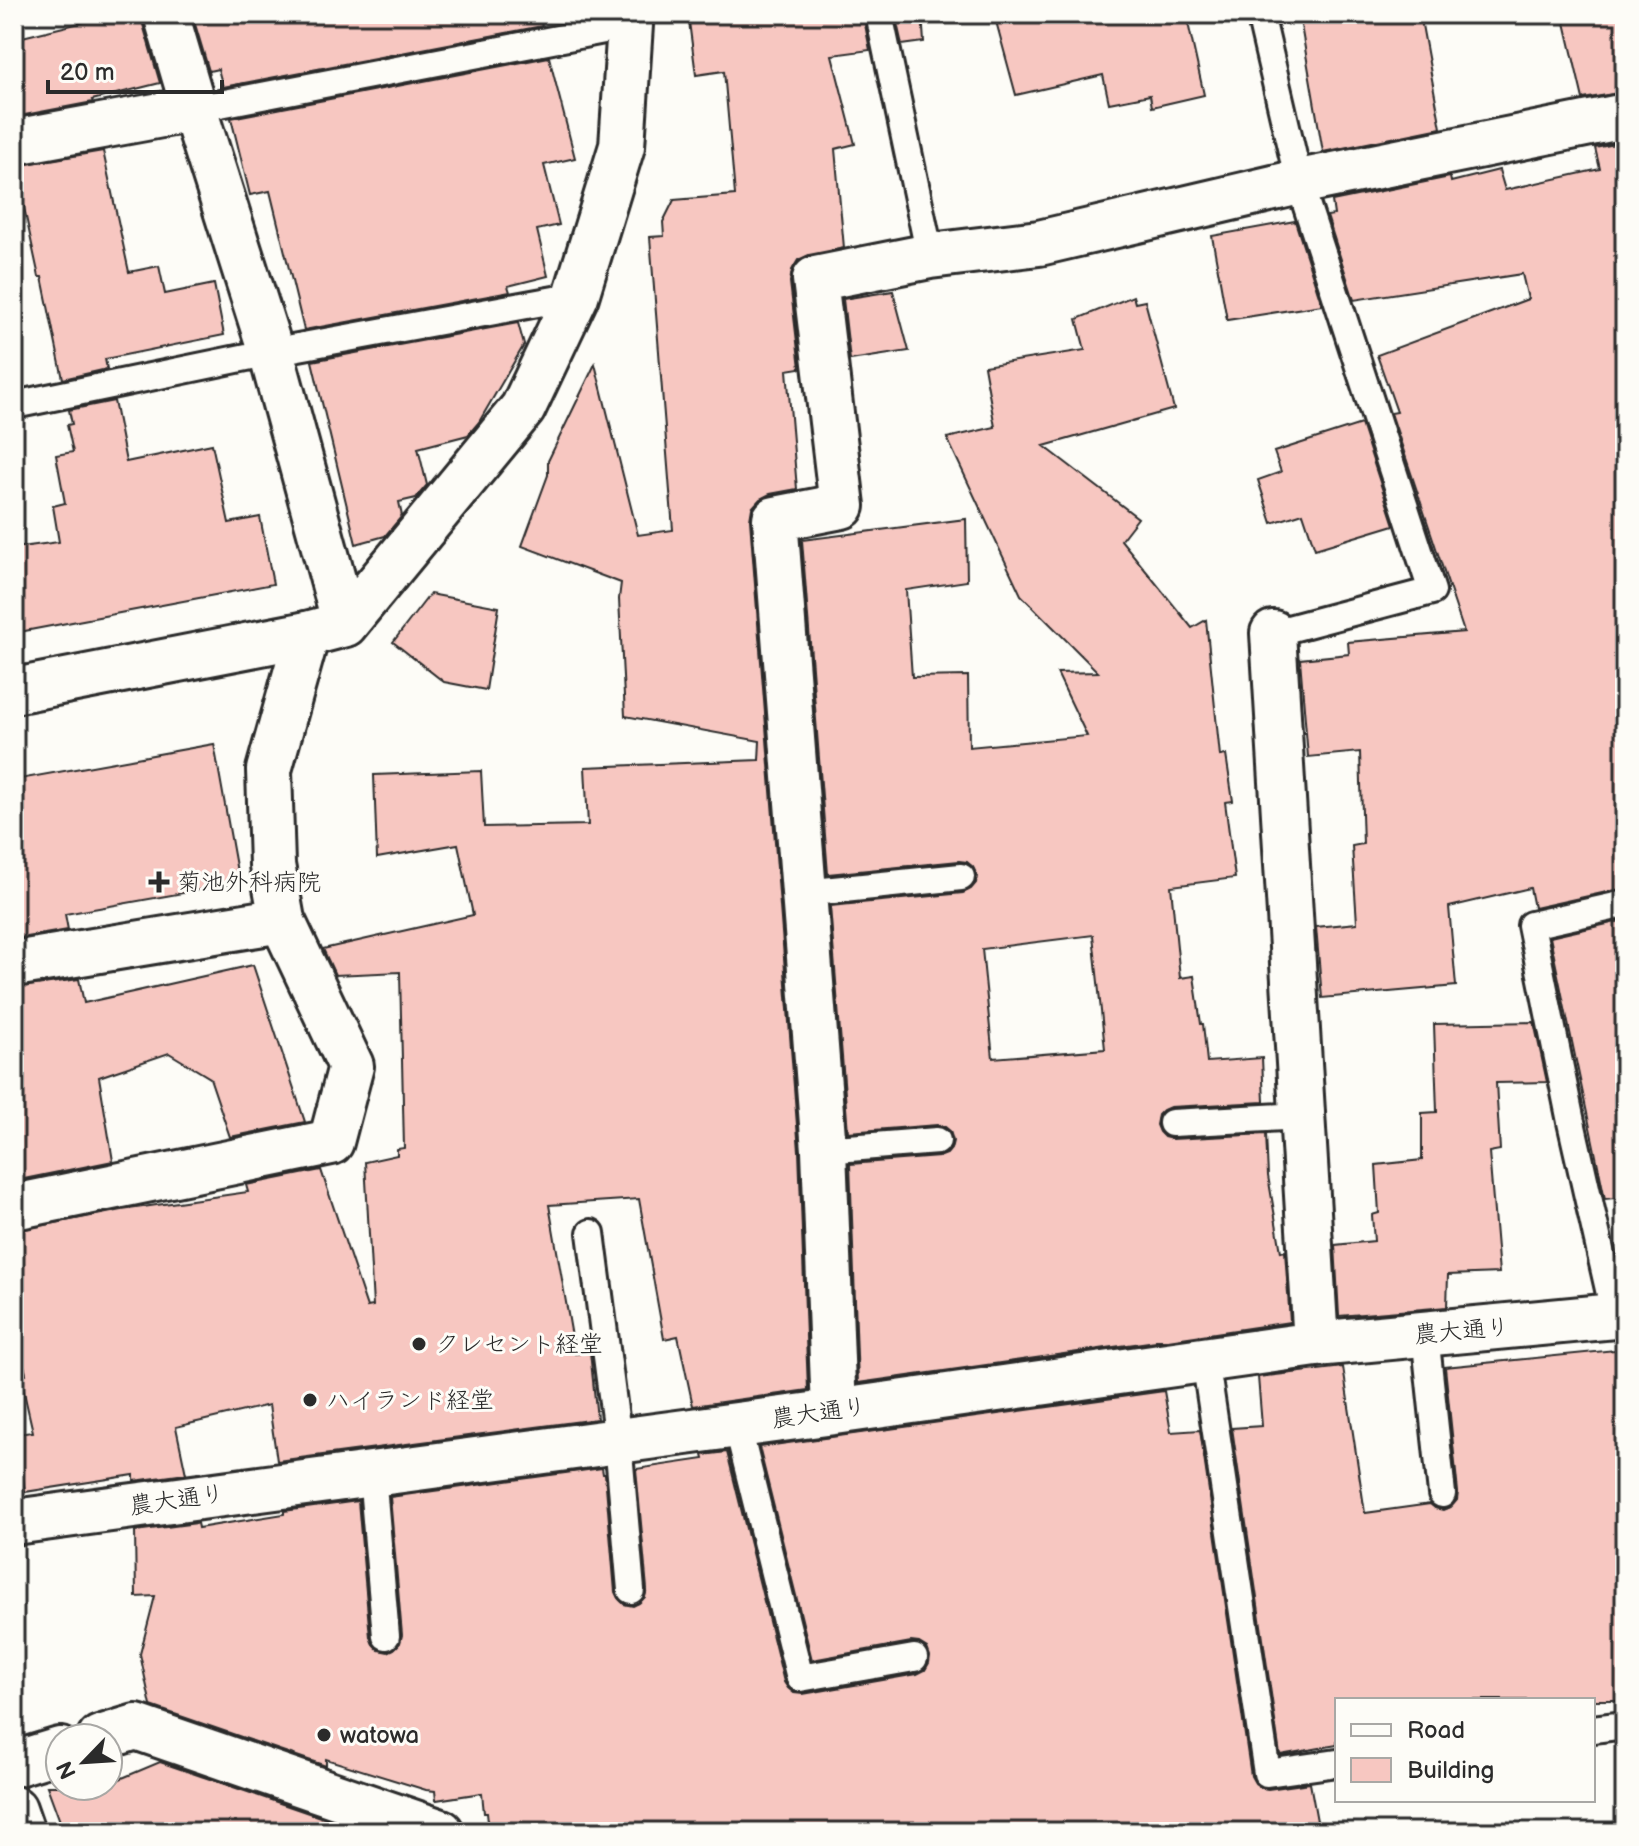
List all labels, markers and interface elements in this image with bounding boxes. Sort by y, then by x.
scale bar [48,44,222,94]
text: 20 m [60,58,115,87]
place label: 菊池外科病院 [177,868,321,897]
marker: 菊池外科病院 [148,871,170,893]
street label: 農大通り [1413,1312,1511,1350]
place label: クレセント経堂 [435,1330,603,1359]
marker: クレセント経堂 [410,1335,428,1353]
place label: ハイランド経堂 [326,1386,494,1415]
marker: ハイランド経堂 [301,1391,319,1409]
street label: 農大通り [769,1392,869,1434]
street label: 農大通り [127,1479,227,1521]
legend [1335,1698,1595,1802]
text: Road [1407,1716,1465,1745]
place label: watowa [340,1721,419,1750]
north arrow [44,1722,124,1802]
marker: watowa [315,1726,333,1744]
text: Building [1407,1756,1494,1785]
text: N [52,1757,83,1783]

